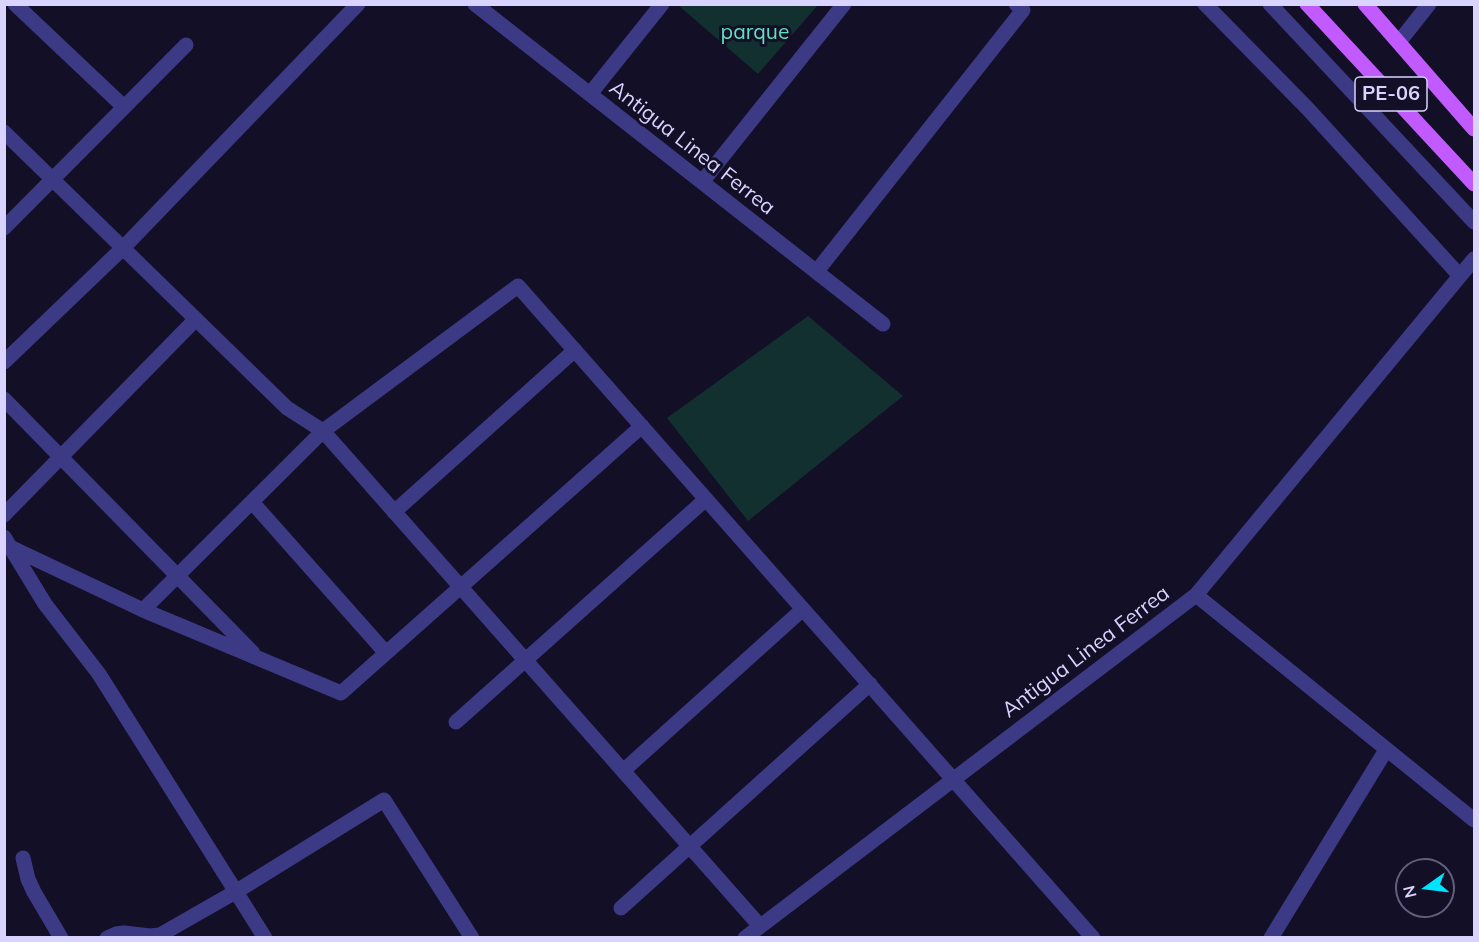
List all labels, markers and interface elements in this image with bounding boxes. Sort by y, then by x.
park label: parque [721,20,789,46]
street label: Antigua Linea Ferrea [604,76,780,220]
road number: PE-06 [1355,77,1427,111]
street label: Antigua Linea Ferrea [997,581,1175,723]
north arrow [1395,858,1455,918]
text: N [1398,884,1421,900]

